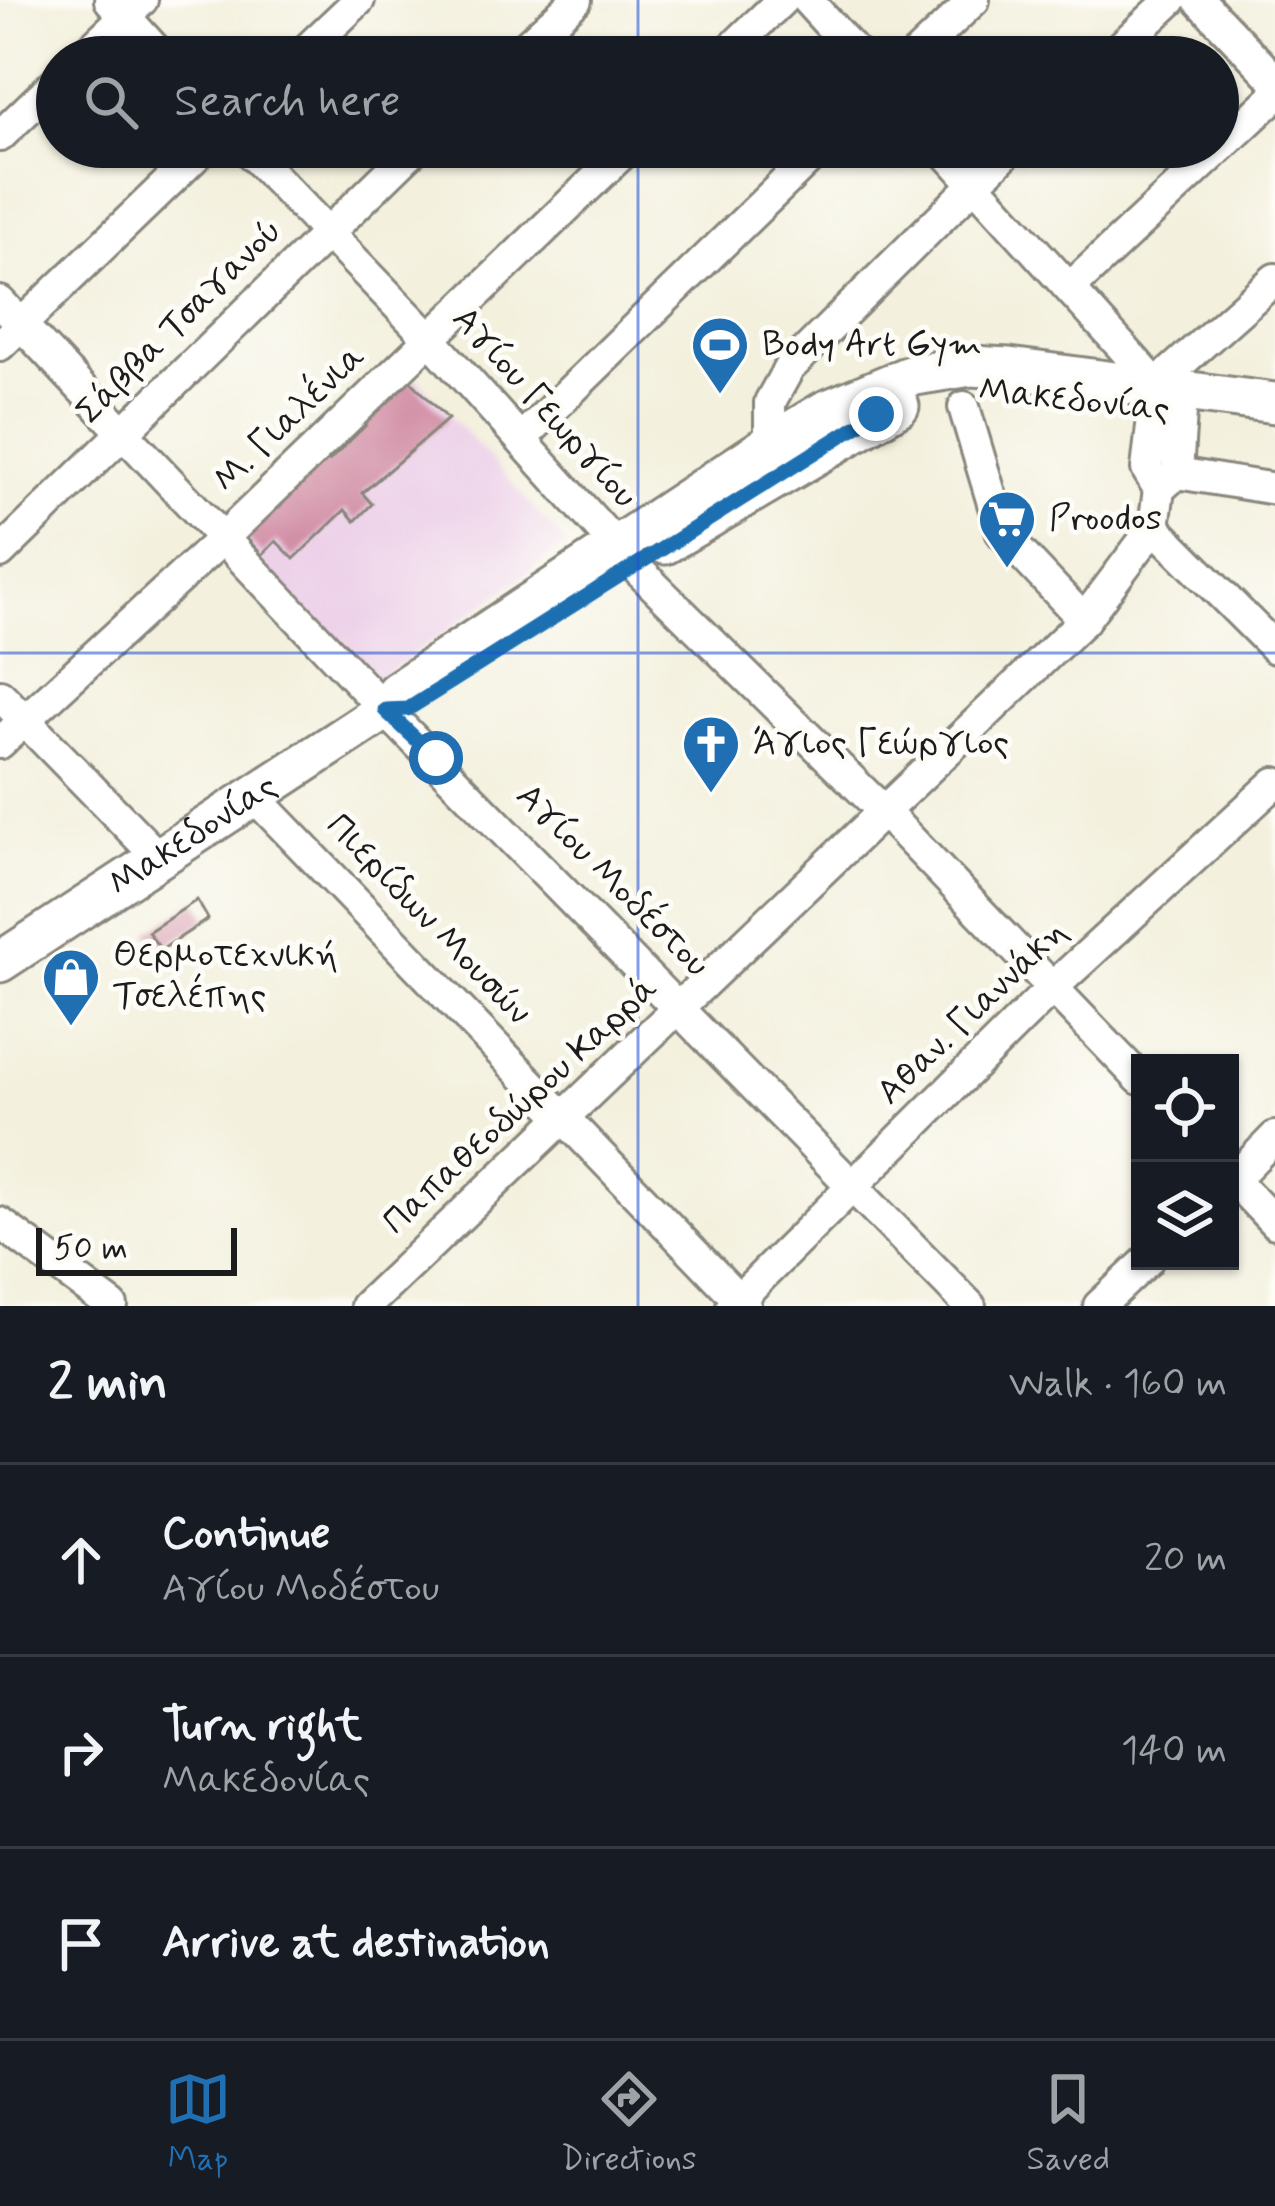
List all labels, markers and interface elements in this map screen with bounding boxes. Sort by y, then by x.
search box [36,36,1239,168]
icon: search [78,69,144,135]
text: Search here [174,73,401,132]
street label: Σάββα Τσαγανού [67,209,293,435]
street label: Αγίου Γεωργίου [441,297,647,519]
sports icon: Body Art Gym [689,314,751,396]
place label: Body Art Gym [762,322,982,369]
street label: Μ. Γιαλένια [202,333,376,503]
street label: Μακεδονίας [976,368,1172,434]
route end [849,387,903,441]
supermarket icon: Proodos [976,488,1038,570]
place label: Proodos [1049,496,1162,543]
church icon: Άγιος Γεώργιος [680,713,742,795]
place label: Άγιος Γεώργιος [753,721,1009,768]
route start [409,731,463,785]
street label: Μακεδονίας [100,763,287,908]
street label: Αγίου Μοδέστου [505,772,721,988]
street label: Πιερίδων Μουσών [315,804,541,1036]
street label: Αθαν. Γιαννάκη [867,910,1079,1116]
place label: Θερμοτεχνική Τσελέπης [113,933,338,1021]
shop icon: Θερμοτεχνική Τσελέπης [40,946,102,1028]
street label: Παπαθεοδώρου Καρρά [374,966,668,1246]
map controls [1131,1054,1239,1270]
button: locate [1131,1054,1239,1162]
button: layers [1131,1162,1239,1270]
scale bar [36,1222,237,1275]
text: 50 m [54,1227,128,1271]
text: 2 min [48,1351,168,1417]
text: Walk · 160 m [1009,1359,1227,1410]
text: Continue [162,1505,330,1564]
icon: ahead [48,1527,114,1593]
text: 20 m [1144,1534,1227,1585]
text: Αγίου Μοδέστου [162,1564,439,1615]
text: Turn right [162,1697,362,1756]
icon: right [48,1719,114,1785]
text: 140 m [1121,1726,1227,1777]
text: Μακεδονίας [162,1756,370,1807]
icon: arrive [48,1911,114,1977]
text: Arrive at destination [162,1914,550,1973]
tab: Map [165,2066,231,2182]
tab: Directions [561,2066,697,2182]
tab: Saved [1027,2066,1110,2182]

